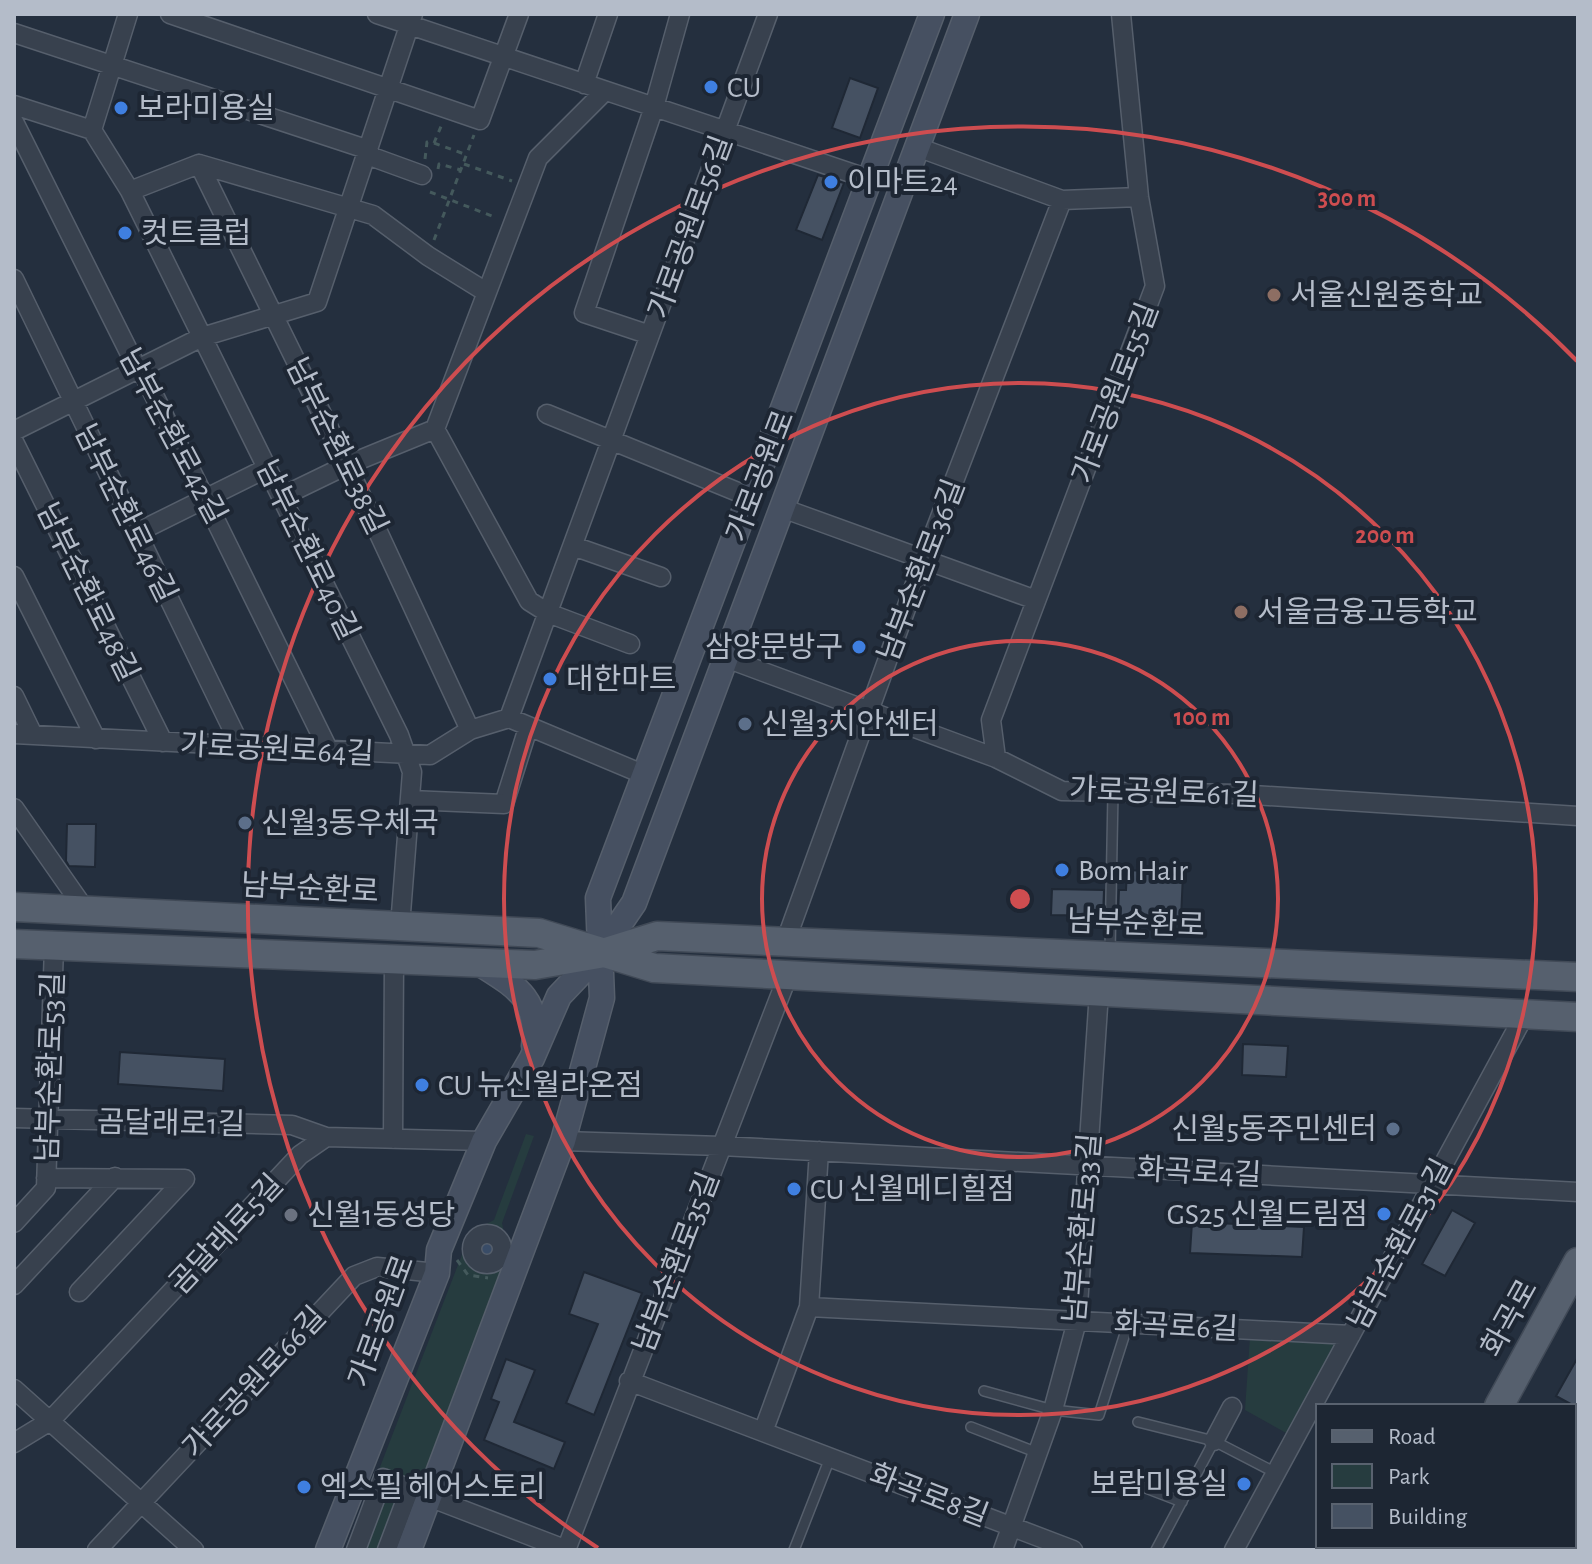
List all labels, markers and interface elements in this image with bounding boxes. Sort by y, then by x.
place label: CU [727,73,761,103]
marker: CU [702,78,720,96]
place label: 보라미용실 [137,92,275,124]
marker: 보라미용실 [112,99,130,117]
street label: 가로공원로56길 [643,132,738,323]
place label: 이마트24 [847,166,958,198]
marker: 이마트24 [822,173,840,191]
text: 300 m [1318,187,1376,211]
place label: 컷트클럽 [141,218,251,249]
marker: 컷트클럽 [116,224,134,242]
place label: 서울신원중학교 [1290,279,1483,311]
marker: 서울신원중학교 [1265,286,1283,304]
street label: 가로공원로55길 [1067,299,1164,488]
street label: 남부순환로42길 [113,343,232,529]
street label: 남부순환로38길 [280,353,393,539]
street label: 가로공원로 [721,406,800,546]
street label: 남부순환로46길 [69,419,182,607]
street label: 남부순환로40길 [251,455,364,645]
street label: 남부순환로36길 [873,475,970,665]
street label: 남부순환로48길 [31,498,144,686]
text: 200 m [1355,524,1415,548]
place label: 서울금융고등학교 [1257,596,1478,628]
marker: 서울금융고등학교 [1232,603,1250,621]
place label: 삼양문방구 [705,632,843,663]
marker: 삼양문방구 [850,638,868,656]
place label: 대한마트 [566,664,676,695]
marker: 대한마트 [541,670,559,688]
text: 100 m [1174,706,1230,730]
place label: 신월3치안센터 [761,708,939,740]
marker: 신월3치안센터 [736,715,754,733]
street label: 가로공원로64길 [179,729,375,770]
street label: 가로공원로61길 [1068,774,1259,811]
place label: 신월3동우체국 [261,807,439,839]
marker: 신월3동우체국 [236,814,254,832]
place label: Bom Hair [1078,856,1188,886]
marker: Bom Hair [1053,861,1071,879]
street label: 남부순환로 [240,869,380,908]
centre of rings [1006,885,1034,913]
street label: 남부순환로 [1066,906,1205,941]
street label: 남부순환로53길 [32,971,69,1163]
place label: CU 뉴신월라온점 [438,1070,643,1101]
marker: CU 뉴신월라온점 [413,1076,431,1094]
street label: 곰달래로1길 [97,1107,245,1140]
place label: 신월5동주민센터 [1171,1113,1377,1145]
marker: 신월5동주민센터 [1384,1120,1402,1138]
street label: 남부순환로33길 [1059,1132,1106,1324]
street label: 화곡로4길 [1136,1154,1262,1191]
street label: 남부순환로31길 [1343,1154,1458,1335]
street label: 남부순환로35길 [628,1168,725,1357]
street label: 곰달래로5길 [164,1169,289,1300]
place label: CU 신월메디힐점 [810,1173,1015,1205]
marker: CU 신월메디힐점 [785,1180,803,1198]
place label: GS25 신월드림점 [1167,1199,1368,1230]
place label: 신월1동성당 [307,1200,455,1231]
marker: GS25 신월드림점 [1375,1205,1393,1223]
marker: 신월1동성당 [282,1206,300,1224]
street label: 가로공원로 [343,1251,420,1391]
street label: 화곡로 [1476,1275,1543,1362]
street label: 가로공원로66길 [177,1301,332,1464]
street label: 화곡로6길 [1113,1308,1239,1345]
legend [1316,1404,1576,1548]
text: Road [1388,1425,1436,1449]
street label: 화곡로8길 [865,1459,993,1532]
text: Park [1388,1465,1429,1489]
place label: 보람미용실 [1090,1468,1228,1500]
place label: 엑스필 헤어스토리 [320,1471,546,1503]
marker: 보람미용실 [1235,1475,1253,1493]
marker: 엑스필 헤어스토리 [295,1478,313,1496]
text: Building [1388,1505,1467,1529]

